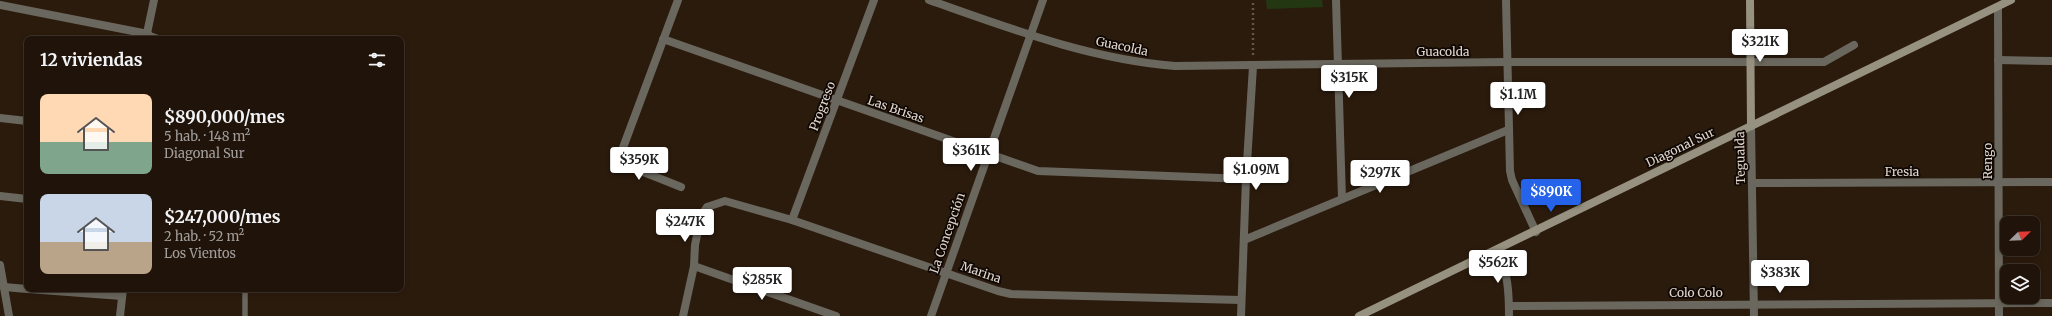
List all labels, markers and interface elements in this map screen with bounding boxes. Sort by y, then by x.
pin: $321K [1732,29,1788,63]
street label: Guacolda [1095,33,1150,59]
text: $321K [1741,33,1779,50]
street label: Guacolda [1417,44,1470,59]
text: 12 viviendas [40,49,143,71]
icon: filters [366,49,388,71]
pin: $315K [1321,65,1377,99]
text: $315K [1330,69,1368,86]
street label: Progreso [806,79,838,133]
pin: $1.1M [1490,82,1546,116]
text: $1.1M [1499,86,1537,103]
street label: Las Brisas [866,92,926,126]
text: $890,000/mes [164,106,285,128]
icon: home [72,110,120,158]
street label: Diagonal Sur [1643,124,1717,170]
text: 5 hab. · 148 m² [164,128,250,145]
street label: Tegualda [1732,131,1748,185]
pin: $361K [943,138,999,172]
text: $361K [952,142,990,159]
street label: Rengo [1980,143,1995,179]
text: Diagonal Sur [164,145,245,162]
pin: $359K [611,147,667,181]
text: $359K [619,151,659,168]
pin: $1.09M [1223,157,1289,191]
pin: $297K [1352,160,1408,194]
text: $1.09M [1233,161,1279,178]
text: $297K [1360,164,1400,181]
street label: Fresia [1885,164,1920,179]
pin: $890K [1523,179,1579,213]
text: $890K [1530,183,1572,200]
street label: La Concepción [926,191,968,275]
text: $247,000/mes [164,206,281,228]
pin: $247K [657,209,713,243]
icon: home [72,210,120,258]
text: $247K [665,213,705,230]
north arrow [2000,216,2040,256]
map controls [2000,216,2040,304]
text: 2 hab. · 52 m² [164,228,244,245]
text: Los Vientos [164,245,236,262]
pin: $562K [1470,250,1526,284]
text: $562K [1478,254,1518,271]
street label: Marina [959,258,1004,286]
pin: $383K [1752,260,1808,294]
text: $383K [1760,264,1800,281]
button: layers [2000,264,2040,304]
pin: $285K [734,267,790,301]
text: $285K [742,271,782,288]
street label: Colo Colo [1669,285,1723,300]

